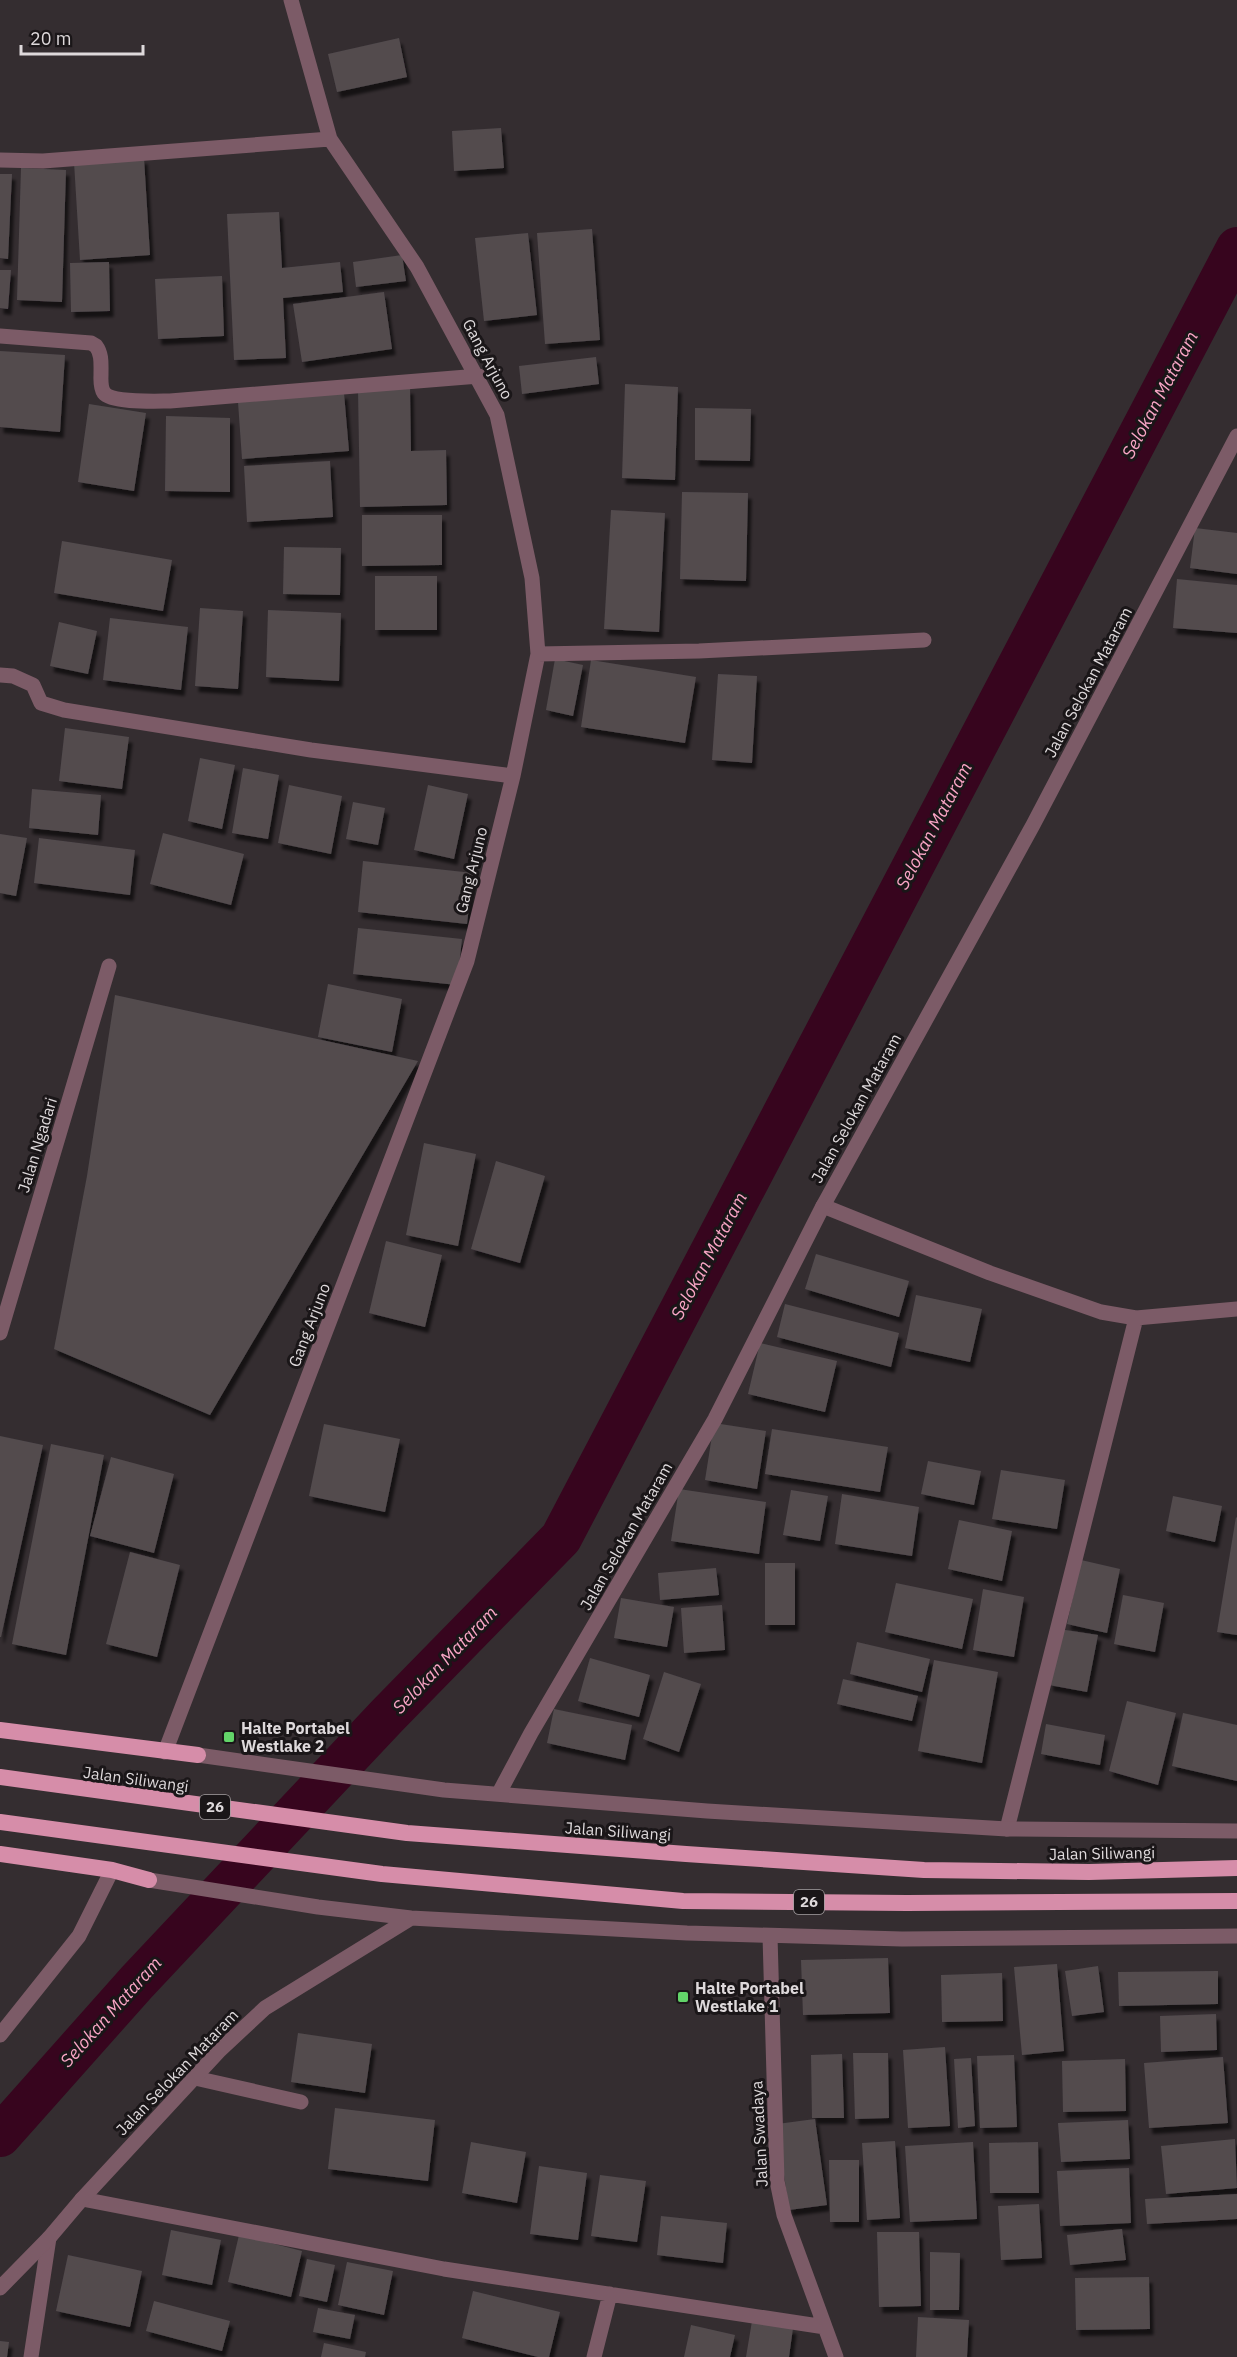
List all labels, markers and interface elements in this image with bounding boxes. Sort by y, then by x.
scale bar [21,18,142,56]
text: 20 m [30,27,72,50]
street label: Gang Arjuno [458,315,518,403]
water label: Selokan Mataram [1116,327,1203,462]
street label: Jalan Selokan Mataram [1040,603,1136,761]
water label: Selokan Mataram [890,758,977,893]
street label: Gang Arjuno [451,825,491,915]
street label: Jalan Selokan Mataram [807,1030,905,1186]
street label: Jalan Ngadari [13,1095,61,1195]
water label: Selokan Mataram [665,1188,752,1323]
street label: Gang Arjuno [284,1280,334,1370]
street label: Jalan Selokan Mataram [575,1458,677,1614]
water label: Selokan Mataram [387,1601,502,1718]
place label: Halte Portabel Westlake 2 [241,1718,350,1756]
marker: Halte Portabel Westlake 2 [222,1730,236,1744]
street label: Jalan Siliwangi [82,1762,190,1796]
road number: 26 [200,1795,230,1819]
street label: Jalan Siliwangi [564,1817,672,1845]
street label: Jalan Siliwangi [1049,1842,1155,1864]
road number: 26 [794,1890,824,1914]
water label: Selokan Mataram [55,1952,166,2072]
place label: Halte Portabel Westlake 1 [695,1978,804,2016]
marker: Halte Portabel Westlake 1 [676,1990,690,2004]
street label: Jalan Selokan Mataram [112,2005,242,2139]
street label: Jalan Swadaya [746,2080,772,2188]

